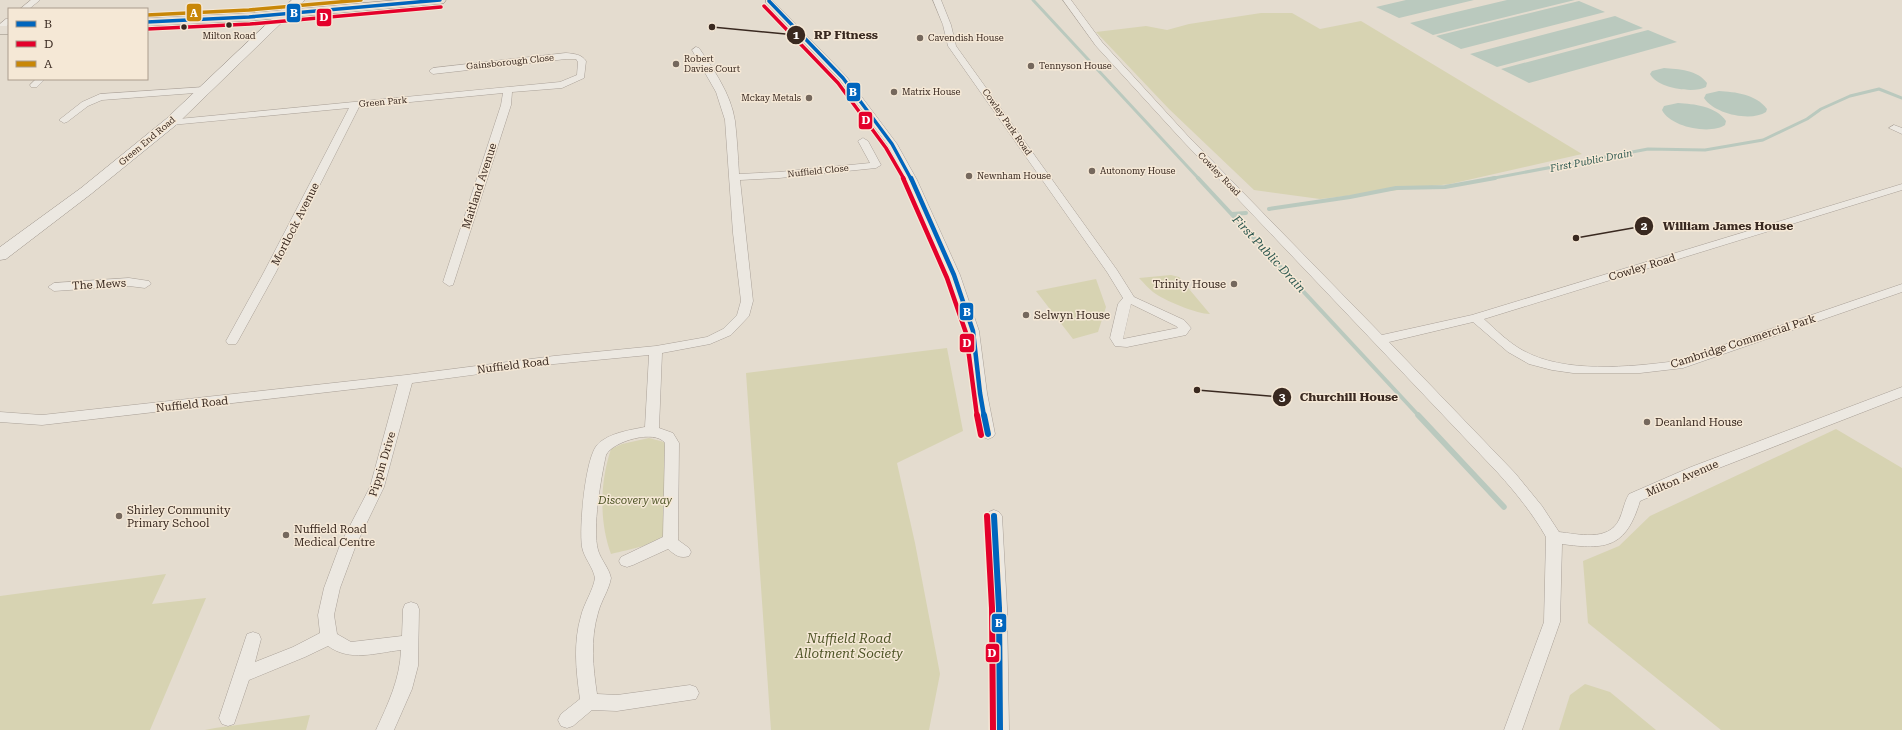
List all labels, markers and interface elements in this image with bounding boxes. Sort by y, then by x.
line badge: A [186,3,202,22]
line badge: B [286,3,301,23]
text: A [190,7,198,20]
text: B [290,7,298,20]
legend [8,8,148,80]
line badge: D [316,8,332,27]
text: D [320,11,329,24]
text: B [44,17,52,31]
marker: Milton Road [224,20,234,30]
unlabelled marker [179,22,189,32]
callout: RP Fitness [786,23,886,47]
text: 1 [793,28,800,42]
text: RP Fitness [814,28,878,42]
place label: Milton Road [202,31,256,41]
marker: Cavendish House [915,33,925,43]
place label: Cavendish House [928,33,1004,43]
text: D [44,37,53,51]
street label: Gainsborough Close [466,52,554,72]
place label: Robert Davies Court [684,54,741,74]
text: A [44,57,53,71]
marker: Robert Davies Court [671,59,681,69]
marker: Tennyson House [1026,61,1036,71]
place label: Tennyson House [1039,61,1112,71]
line badge: B [846,82,861,102]
text: B [849,86,857,99]
marker: Matrix House [889,87,899,97]
place label: Matrix House [902,87,960,97]
street label: Cowley Park Road [980,87,1034,157]
place label: Mckay Metals [741,93,801,103]
marker: Mckay Metals [804,93,814,103]
street label: Green Park [358,95,408,109]
line badge: D [858,111,873,130]
street label: Green End Road [117,114,177,167]
text: D [862,114,871,127]
street label: Maitland Avenue [459,142,500,231]
water label: First Public Drain [1548,147,1633,174]
street label: Cowley Road [1196,150,1242,198]
street label: Nuffield Close [787,163,849,179]
marker: Autonomy House [1087,166,1097,176]
place label: Autonomy House [1100,166,1175,176]
marker: Newnham House [964,171,974,181]
place label: Newnham House [977,171,1051,181]
street label: Mortlock Avenue [269,181,322,268]
water label: First Public Drain [1229,212,1308,295]
callout: William James House [1634,214,1801,238]
text: 2 [1641,219,1648,233]
text: William James House [1663,219,1793,233]
street label: Cowley Road [1607,251,1677,284]
street label: The Mews [72,277,126,292]
place label: Trinity House [1153,278,1226,291]
marker: Trinity House [1229,279,1239,289]
line badge: B [959,302,974,321]
text: B [963,306,971,319]
place label: Selwyn House [1034,309,1110,322]
marker: Selwyn House [1021,310,1031,320]
street label: Cambridge Commercial Park [1669,312,1817,371]
line badge: D [959,333,975,353]
text: D [963,337,972,350]
street label: Nuffield Road [476,355,550,376]
callout: Churchill House [1272,385,1406,409]
text: 3 [1279,390,1286,404]
text: Churchill House [1300,390,1398,404]
street label: Nuffield Road [155,394,229,415]
place label: Deanland House [1655,416,1743,429]
marker: Deanland House [1642,417,1652,427]
street label: Pippin Drive [366,430,399,498]
street label: Milton Avenue [1644,457,1720,500]
park label: Discovery way [597,494,672,507]
place label: Shirley Community Primary School [127,504,231,530]
marker: Shirley Community Primary School [114,511,124,521]
place label: Nuffield Road Medical Centre [294,523,375,549]
marker: Nuffield Road Medical Centre [281,530,291,540]
line badge: B [991,613,1007,633]
text: B [995,617,1003,630]
park label: Nuffield Road Allotment Society [794,631,903,661]
line badge: D [985,643,1000,663]
text: D [988,647,997,660]

